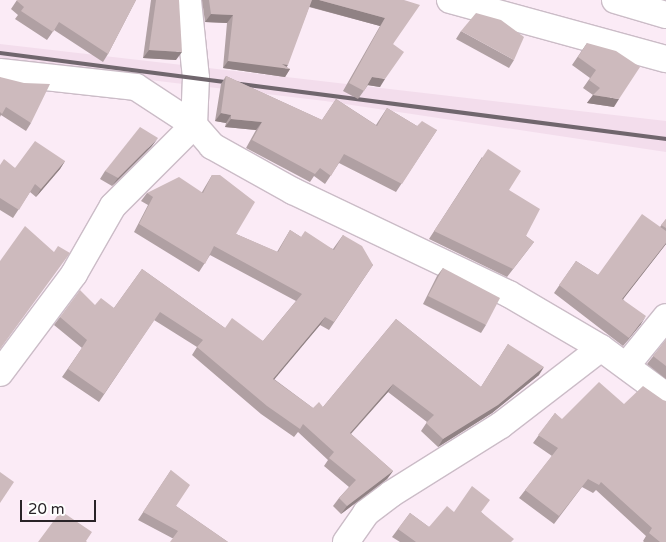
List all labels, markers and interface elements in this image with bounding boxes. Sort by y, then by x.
scale bar [22,490,99,522]
text: 20 m [28,500,65,518]

